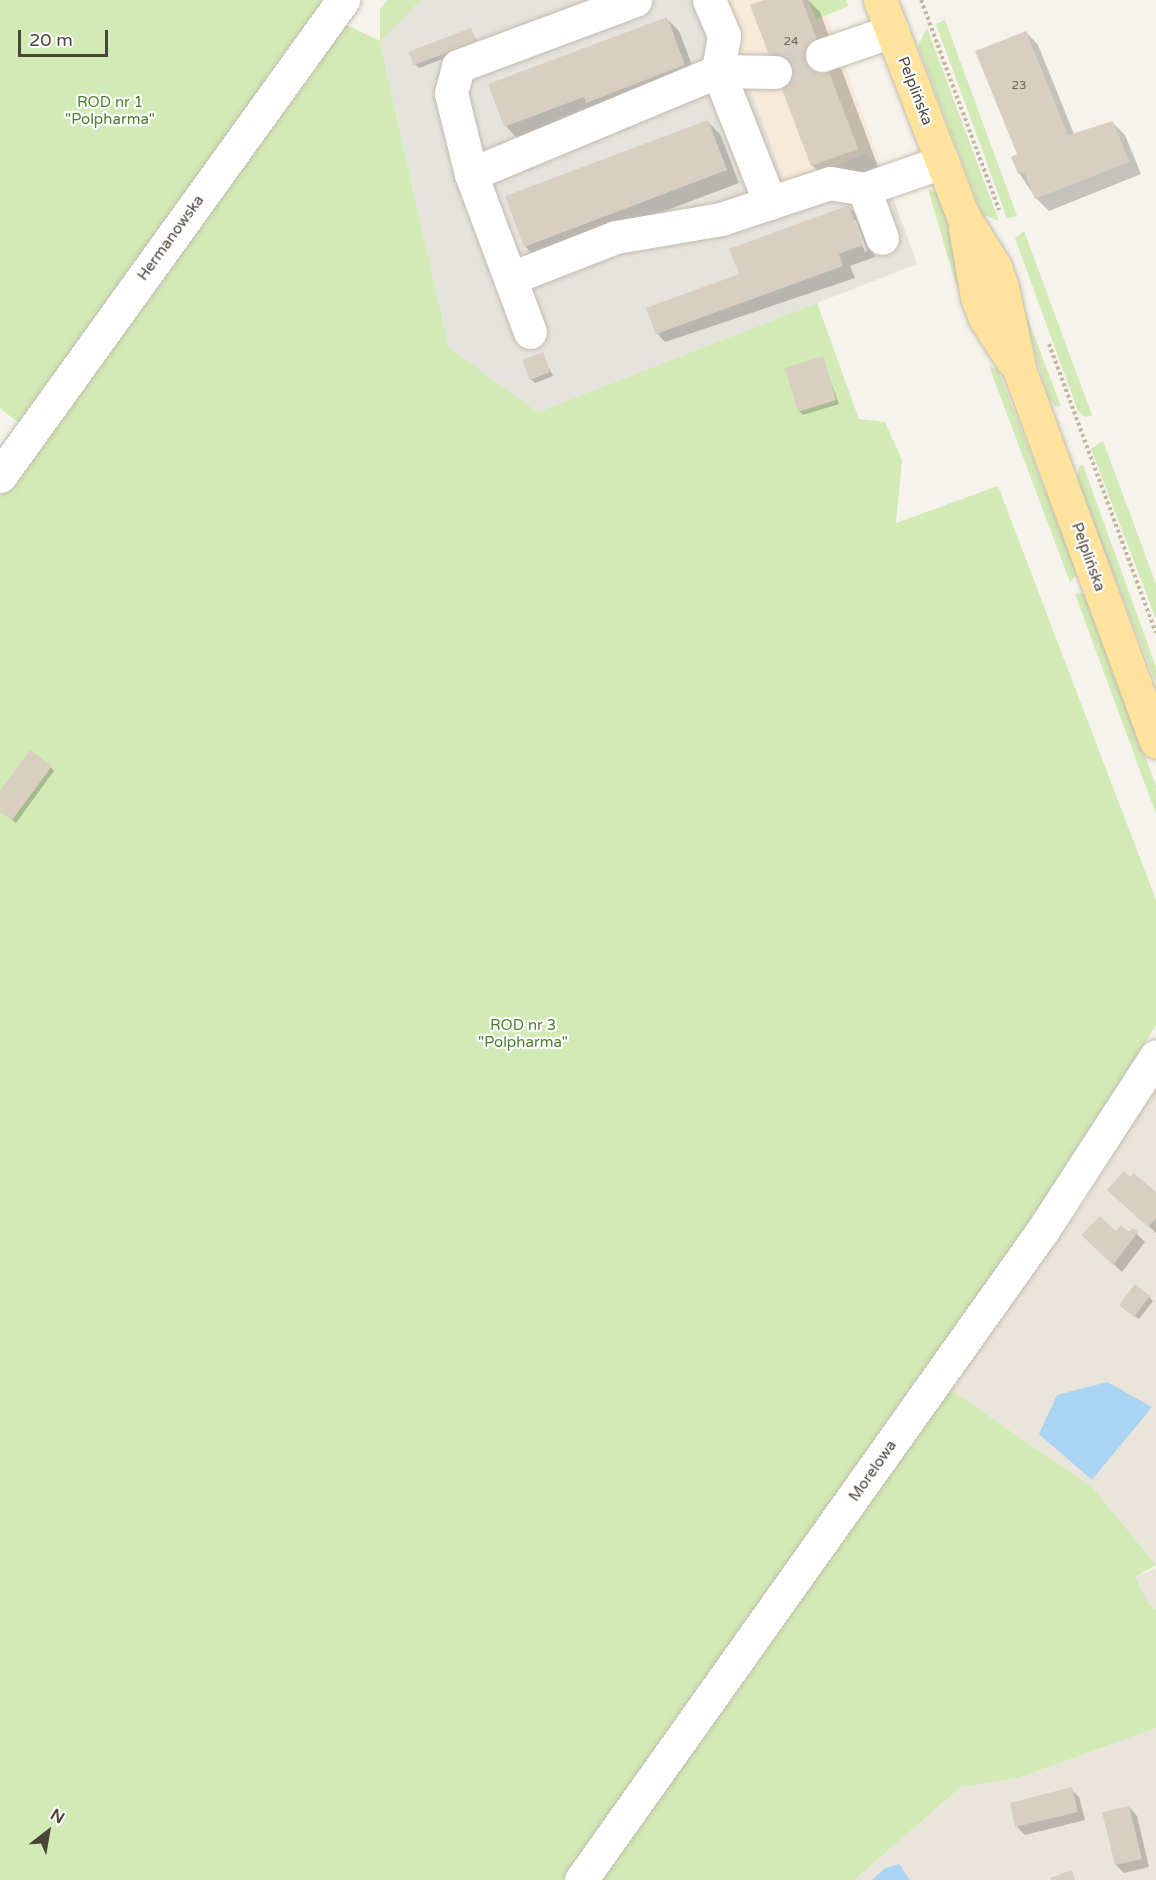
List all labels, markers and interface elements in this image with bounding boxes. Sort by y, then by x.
scale bar [21,18,111,56]
text: 20 m [29,29,73,51]
house number: 24 [783,35,799,49]
street label: Pelplińska [894,54,936,128]
house number: 23 [1011,79,1027,93]
park label: ROD nr 1 "Polpharma" [65,93,155,128]
street label: Hermanowska [134,192,208,284]
street label: Pelplińska [1067,520,1109,594]
park label: ROD nr 3 "Polpharma" [478,1016,568,1051]
street label: Morelowa [845,1437,901,1505]
north arrow [18,1802,78,1862]
text: N [47,1805,68,1828]

